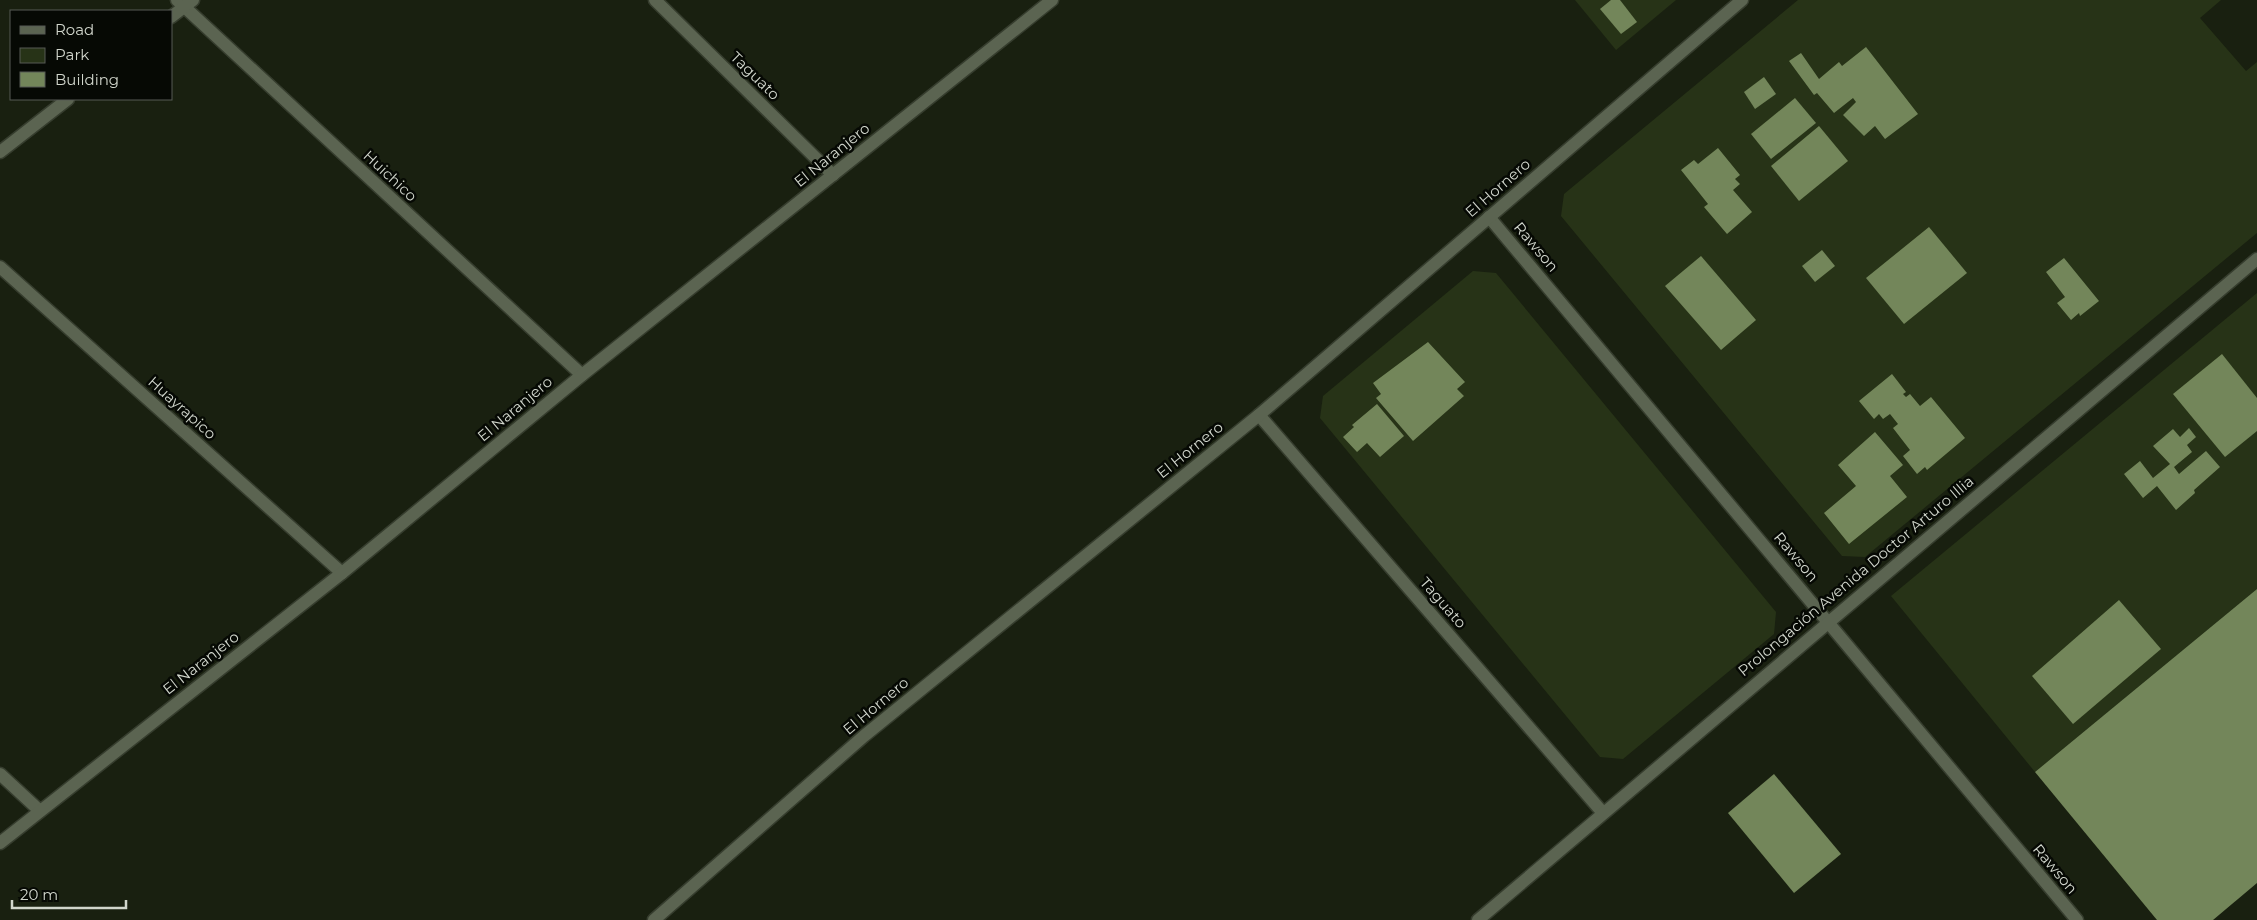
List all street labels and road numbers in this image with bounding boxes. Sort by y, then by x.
street label: Taguato [727,47,784,104]
street label: El Naranjero [790,118,873,191]
street label: Huichico [360,146,421,205]
street label: El Hornero [1461,154,1534,221]
street label: Rawson [1510,218,1563,276]
street label: Huayrapico [144,372,220,443]
street label: El Naranjero [473,372,556,445]
street label: El Hornero [1153,417,1227,482]
street label: Prolongación Avenida Doctor Arturo Illia [1734,471,1977,680]
street label: Rawson [1770,528,1823,586]
street label: Taguato [1416,573,1471,632]
street label: El Naranjero [159,627,243,698]
street label: El Hornero [839,673,912,739]
street label: Rawson [2029,840,2082,898]

